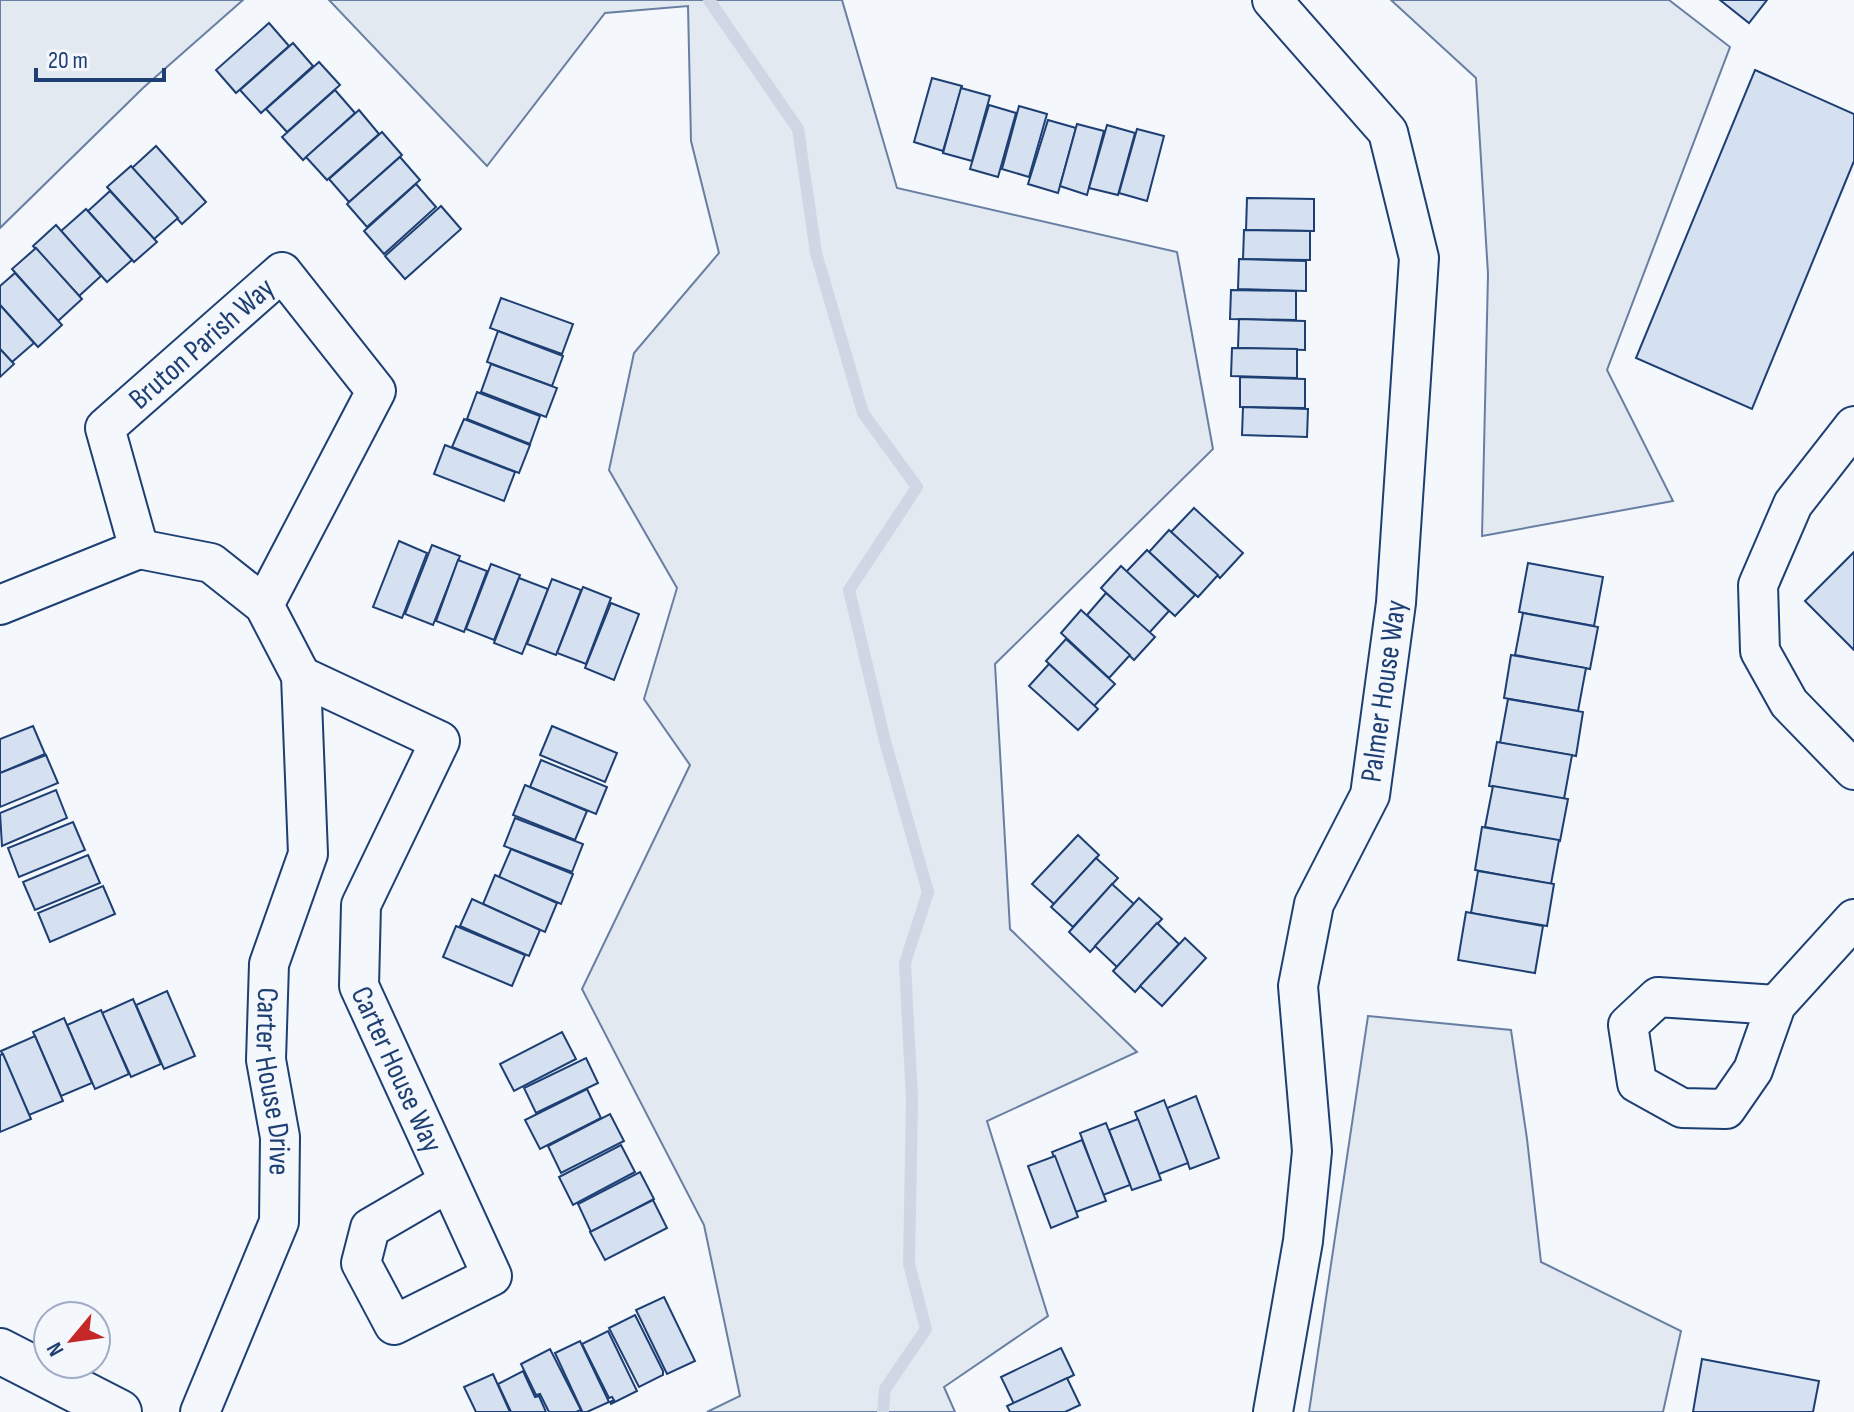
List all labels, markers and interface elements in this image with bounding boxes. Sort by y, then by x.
scale bar [36,32,164,82]
text: 20 m [48,46,88,75]
street label: Bruton Parish Way [122,270,282,417]
street label: Palmer House Way [1353,597,1415,785]
street label: Carter House Way [343,981,450,1159]
street label: Carter House Drive [247,987,297,1176]
north arrow [32,1300,112,1380]
text: N [41,1337,70,1361]

